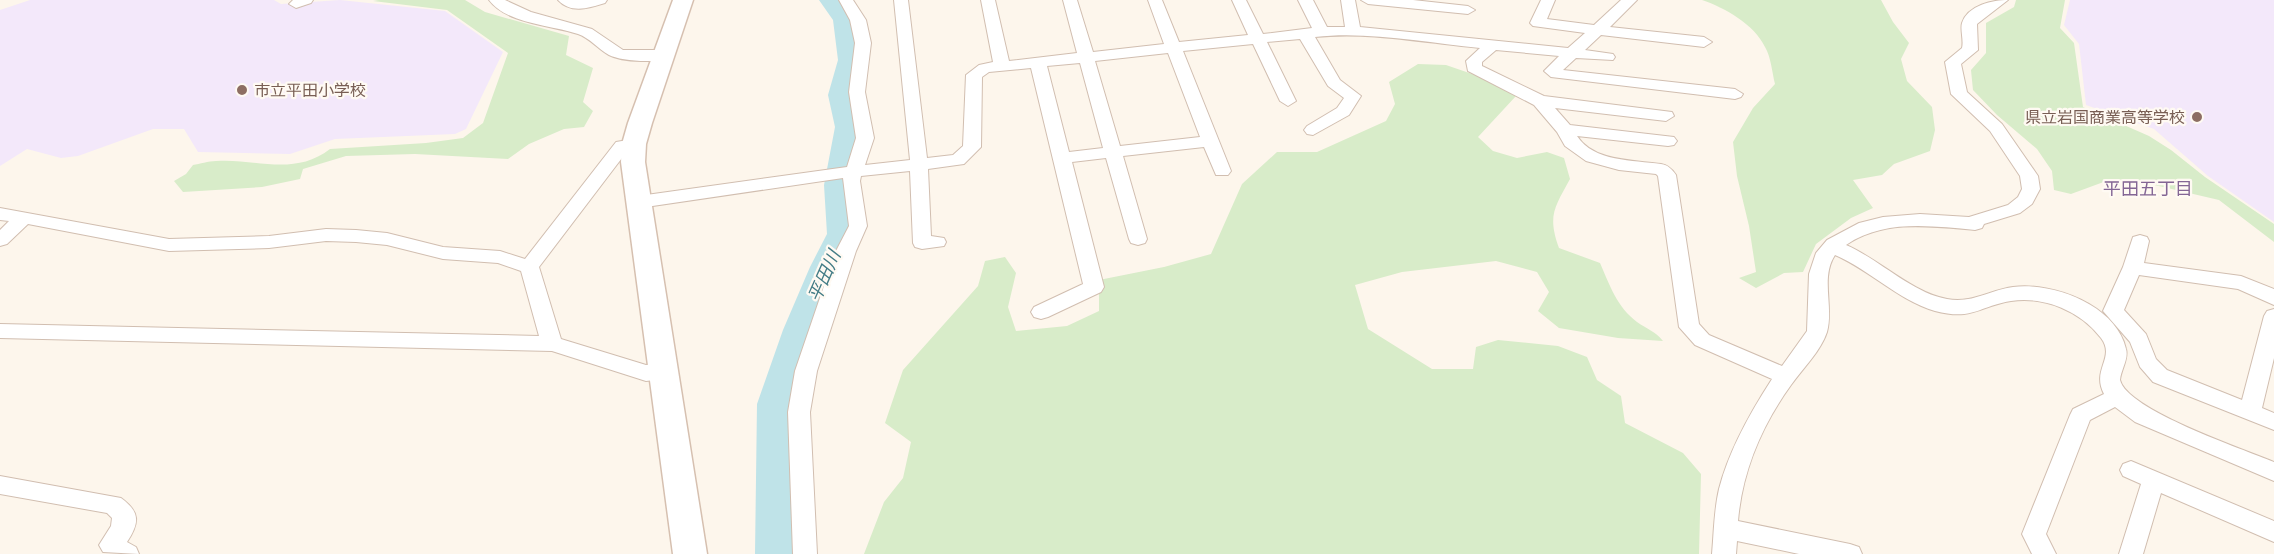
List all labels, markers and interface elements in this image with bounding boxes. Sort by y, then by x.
place label: 市立平田小学校 [254,81,366,99]
marker: 市立平田小学校 [235,83,249,97]
place label: 県立岩国商業高等学校 [2025,108,2185,126]
marker: 県立岩国商業高等学校 [2190,110,2204,124]
district label: 平田五丁目 [2103,178,2193,199]
water label: 平田川 [803,245,845,305]

